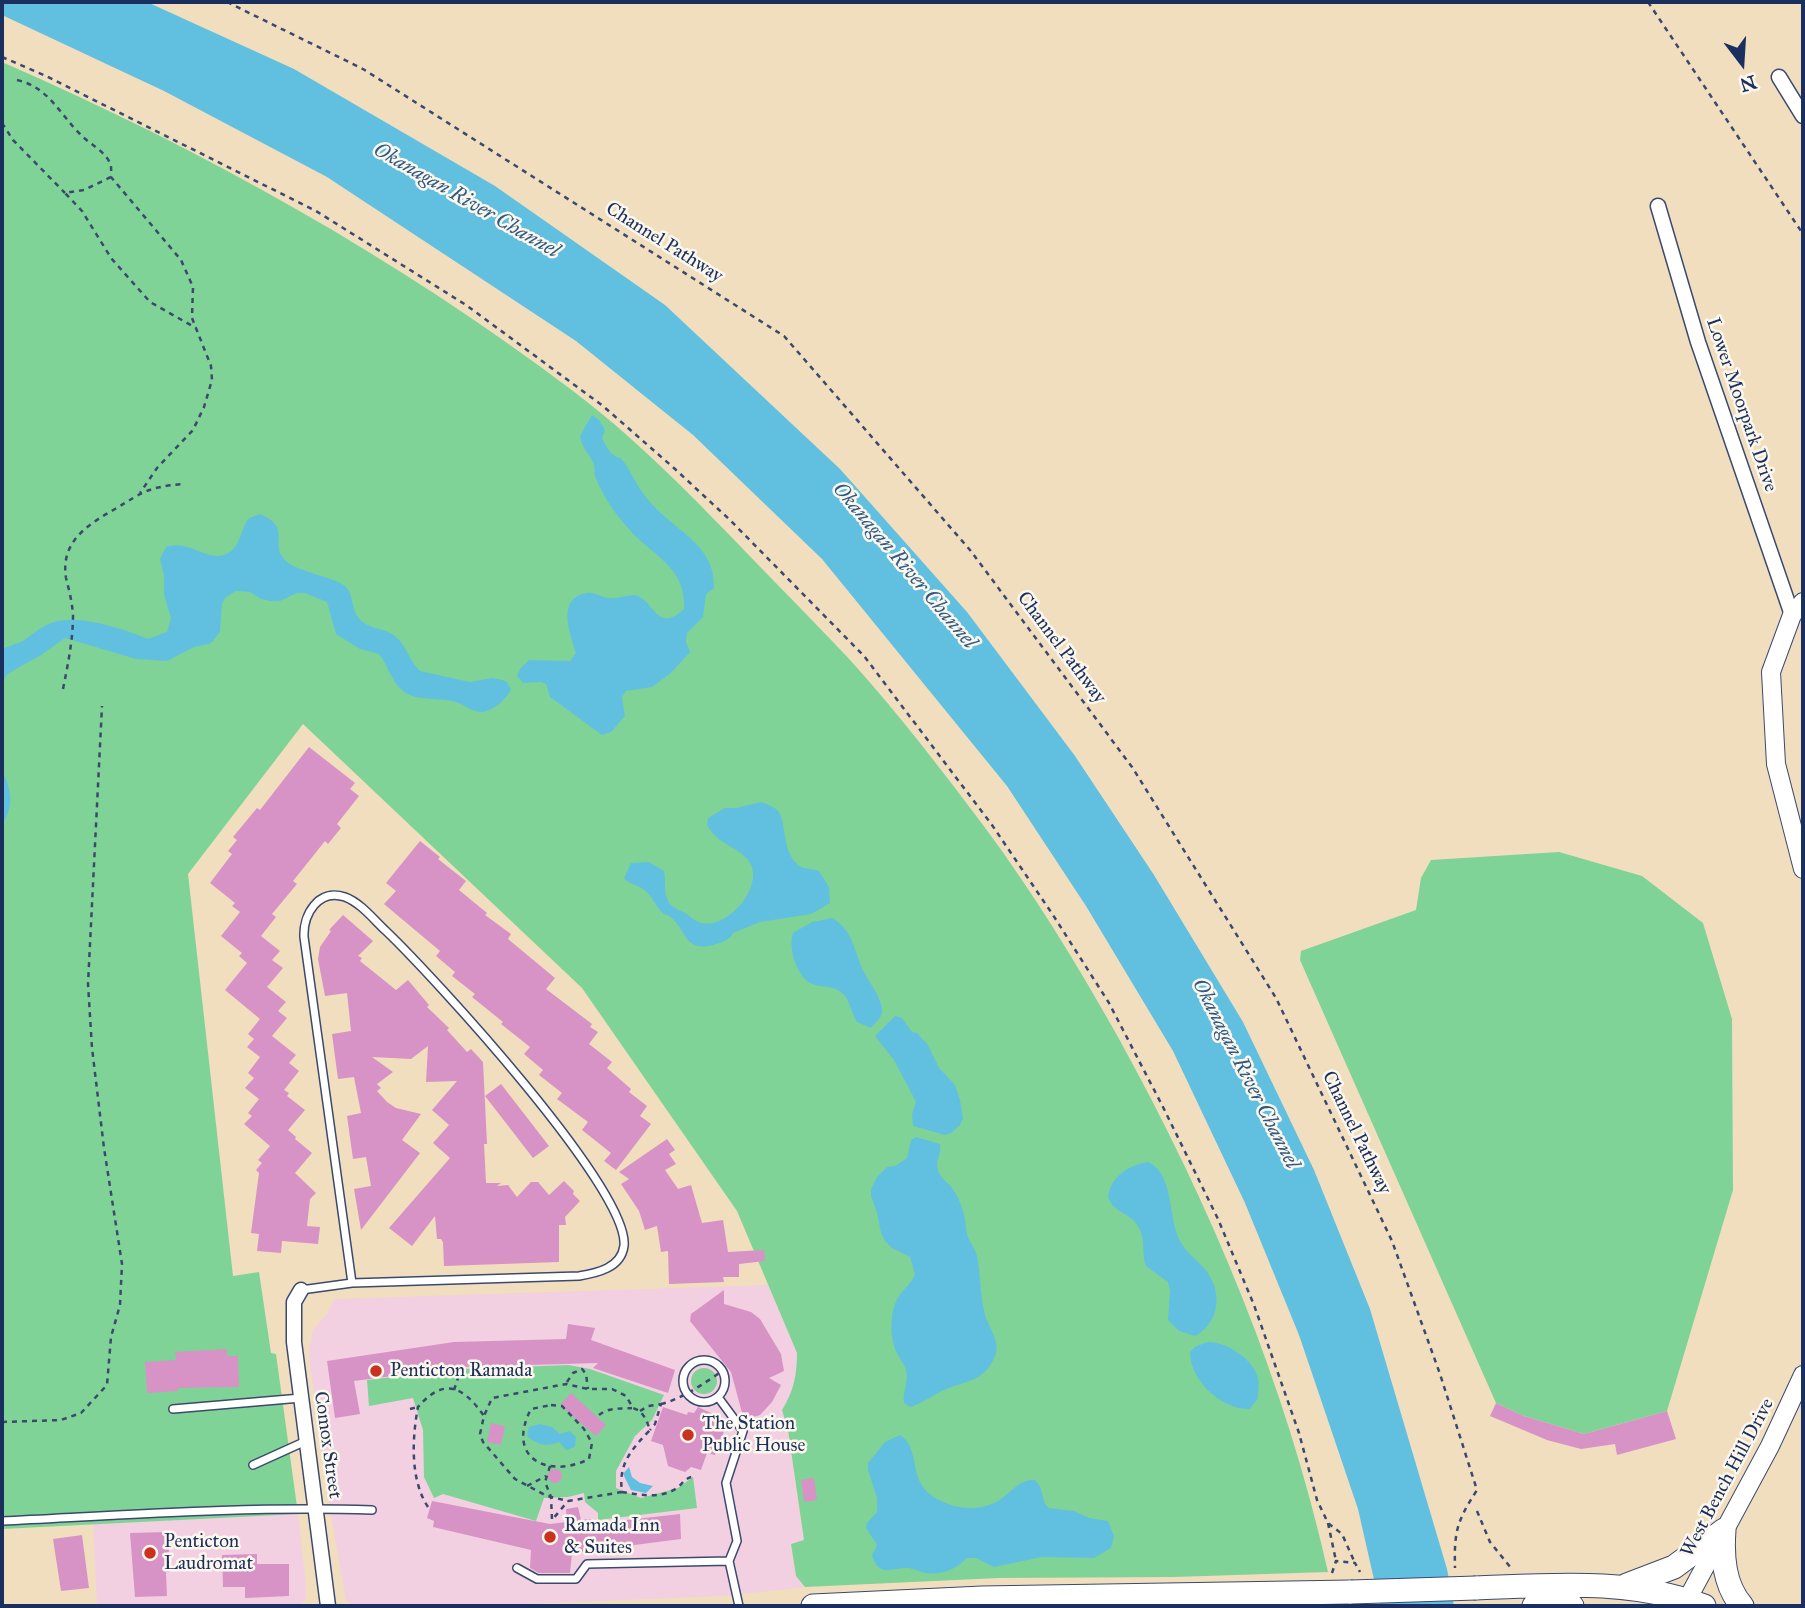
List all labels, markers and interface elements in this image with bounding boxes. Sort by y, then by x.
north arrow [1707,28,1777,98]
text: N [1737,70,1759,97]
water label: Okanagan River Channel [369,138,563,264]
street label: Channel Pathway [601,198,727,288]
street label: Lower Moorpark Drive [1701,315,1781,495]
water label: Okanagan River Channel [827,477,981,655]
street label: Channel Pathway [1012,588,1110,708]
water label: Okanagan River Channel [1186,975,1304,1173]
street label: Channel Pathway [1316,1068,1396,1198]
place label: Penticton Ramada [390,1360,532,1382]
marker: Penticton Ramada [368,1363,384,1379]
street label: Comox Street [308,1390,346,1500]
street label: West Bench Hill Drive [1677,1395,1779,1561]
place label: The Station Public House [702,1413,805,1457]
marker: The Station Public House [680,1427,696,1443]
place label: Ramada Inn & Suites [564,1515,660,1559]
marker: Ramada Inn & Suites [542,1529,558,1545]
place label: Penticton Laudromat [164,1531,253,1575]
marker: Penticton Laudromat [142,1545,158,1561]

